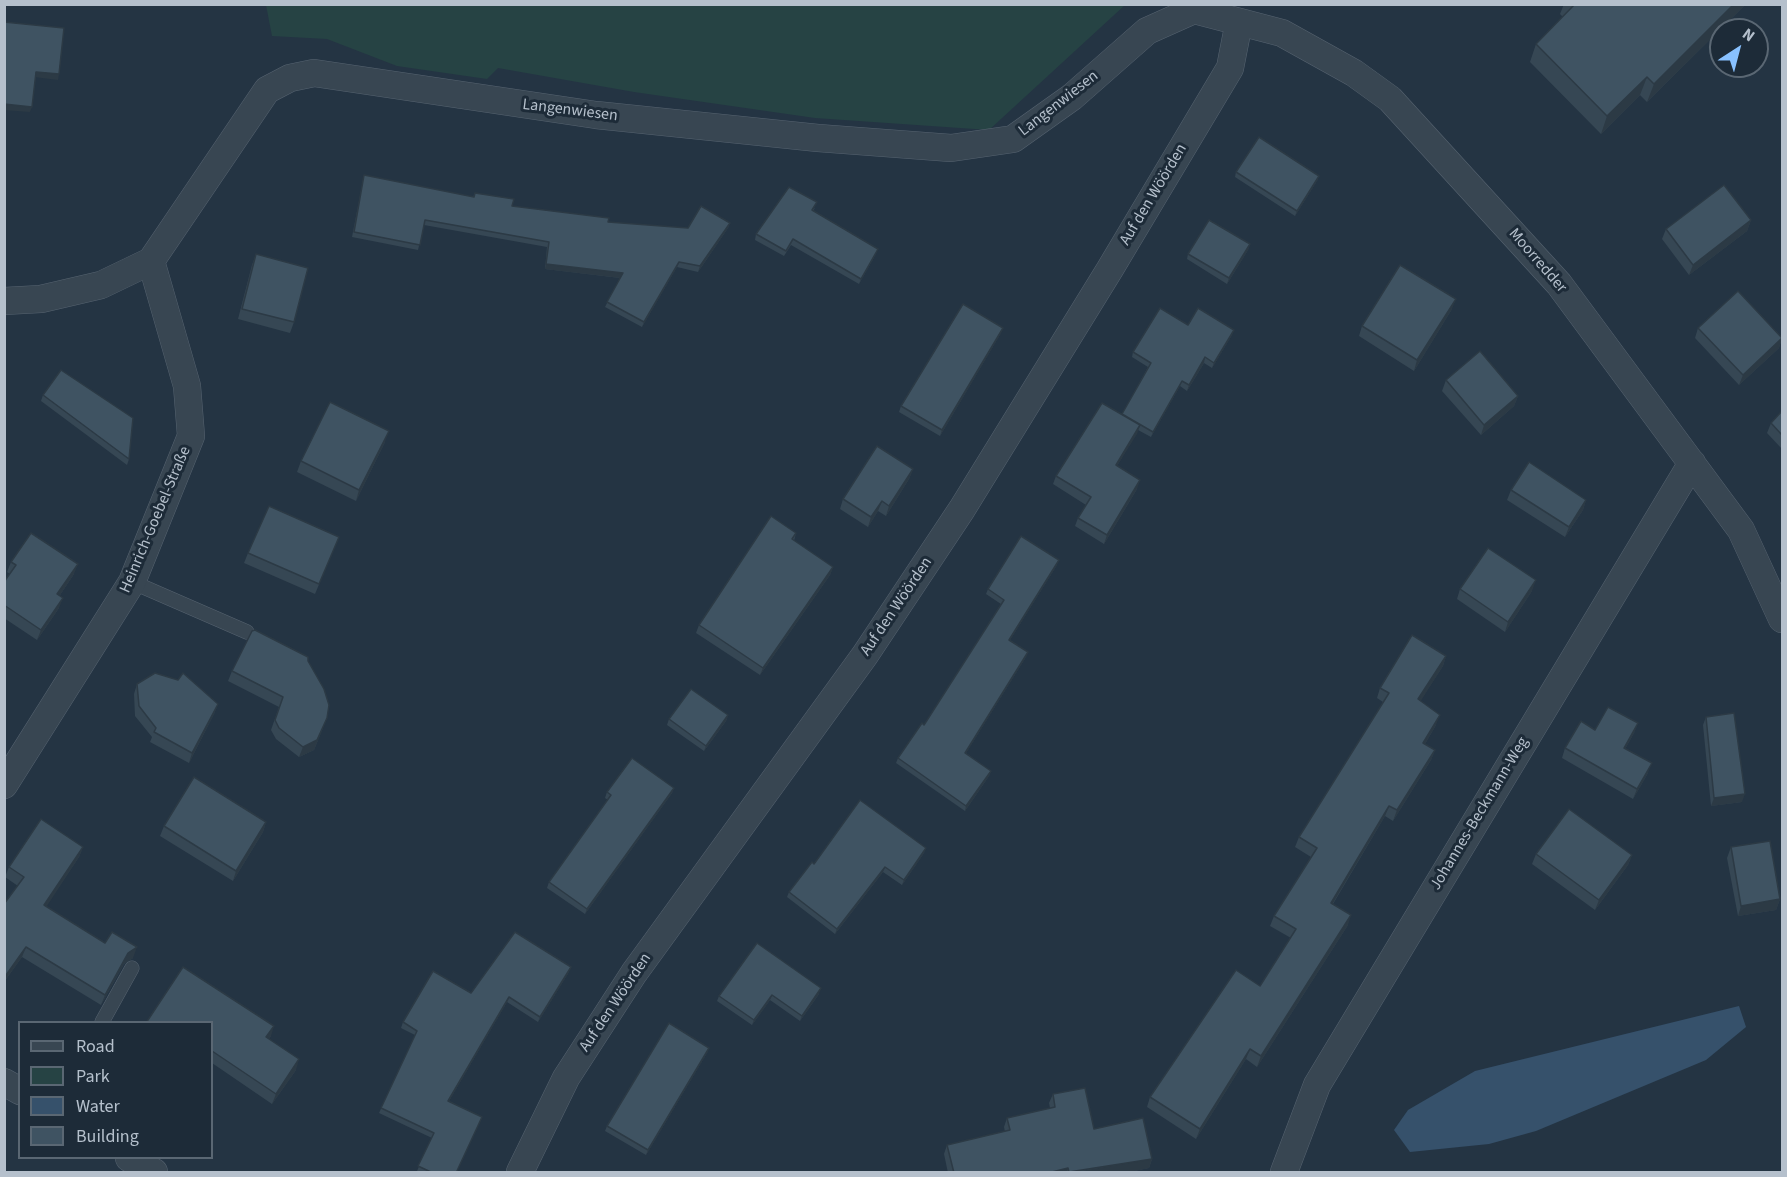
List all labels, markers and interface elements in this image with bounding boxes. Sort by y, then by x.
north arrow [1709,18,1769,78]
text: N [1738,23,1759,47]
street label: Langenwiesen [1015,67,1103,141]
street label: Langenwiesen [521,96,619,126]
street label: Auf den Wöörden [1116,141,1192,249]
street label: Moorredder [1504,225,1570,297]
street label: Heinrich-Goebel-Straße [116,444,196,596]
street label: Auf den Wöörden [857,554,937,660]
street label: Johannes-Beckmann-Weg [1427,734,1533,894]
street label: Auf den Wöörden [576,950,656,1056]
legend [18,1021,213,1159]
text: Road [76,1034,115,1059]
text: Park [76,1064,110,1089]
text: Water [76,1094,120,1119]
text: Building [76,1124,139,1149]

